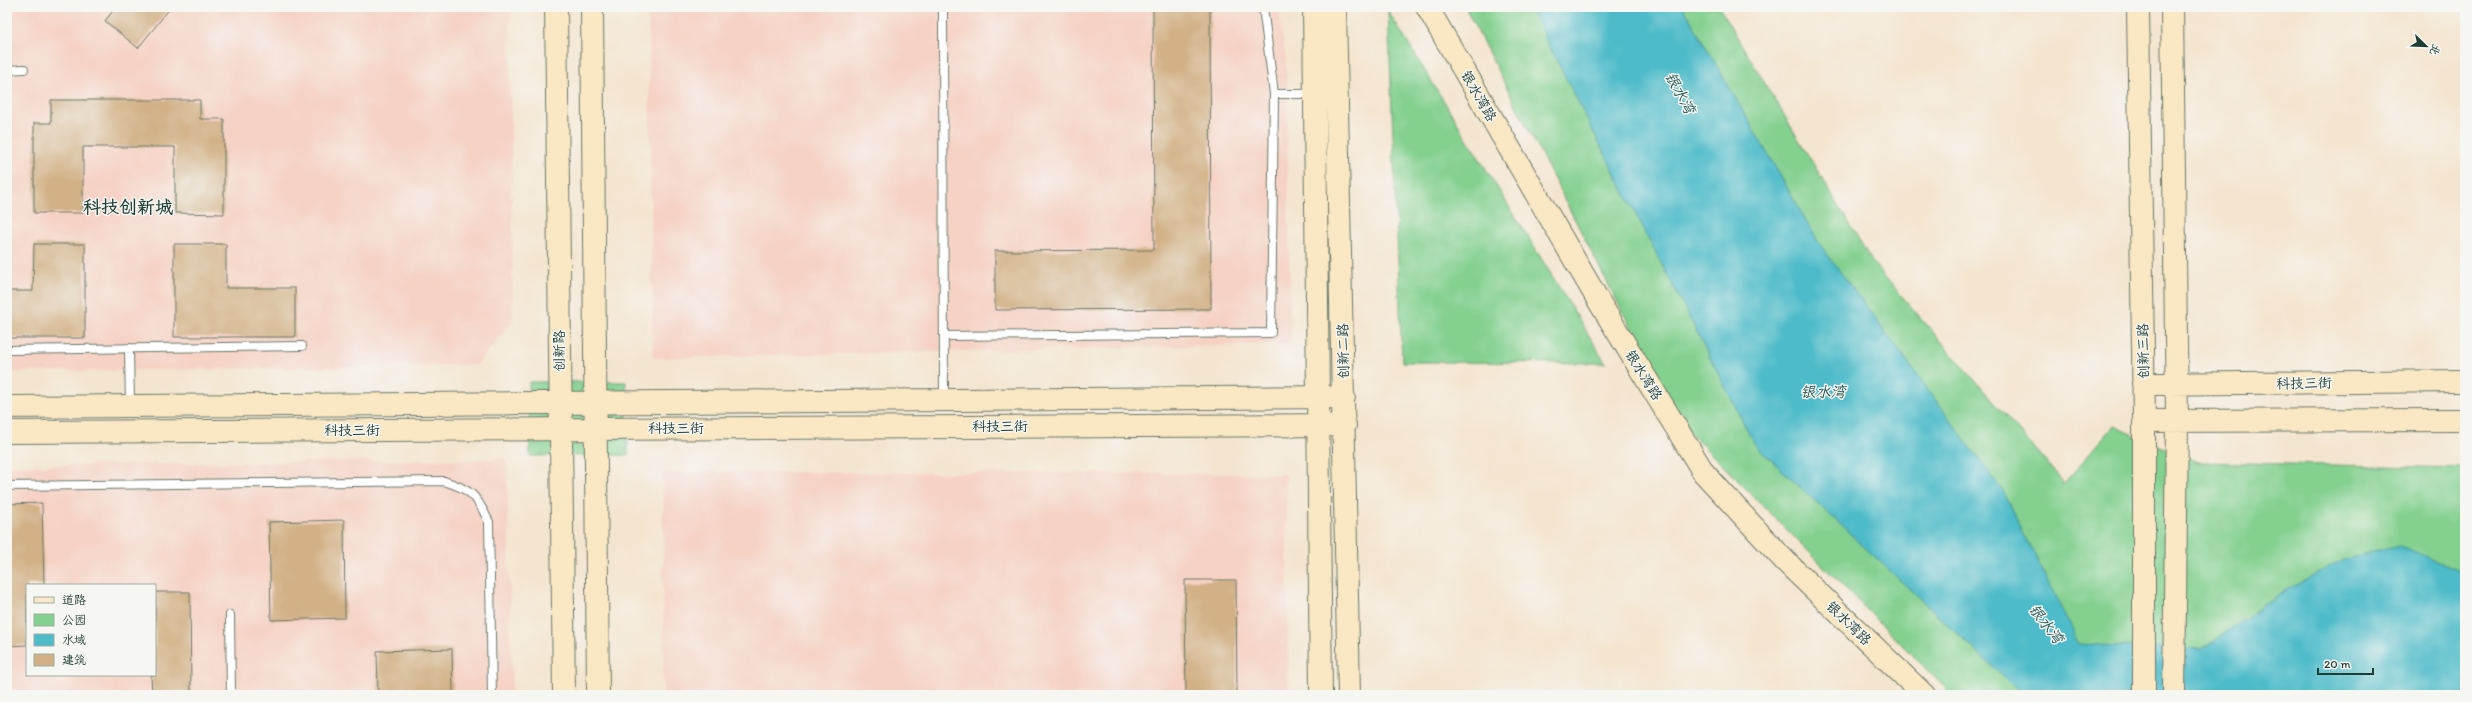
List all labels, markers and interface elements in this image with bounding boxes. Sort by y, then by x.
north arrow [2406,26,2446,66]
text: 北 [2427,42,2443,57]
street label: 银水湾路 [1457,68,1500,125]
water label: 银水湾 [1661,69,1700,119]
district label: 科技创新城 [83,196,173,218]
street label: 创新二路 [1335,323,1352,379]
street label: 创新三路 [2135,323,2152,379]
street label: 创新路 [551,330,568,372]
street label: 银水湾路 [1622,347,1666,404]
street label: 科技三街 [2276,375,2332,392]
water label: 银水湾 [1800,383,1847,401]
street label: 科技三街 [972,418,1028,435]
street label: 科技三街 [648,420,704,437]
street label: 科技三街 [324,422,380,439]
legend [26,584,156,676]
text: 道路 [62,593,86,607]
street label: 银水湾路 [1823,598,1875,649]
water label: 银水湾 [2025,601,2068,649]
text: 公园 [62,613,86,627]
text: 水域 [62,633,86,647]
scale bar [2318,650,2373,676]
text: 建筑 [62,653,86,667]
text: 20 m [2324,657,2351,671]

